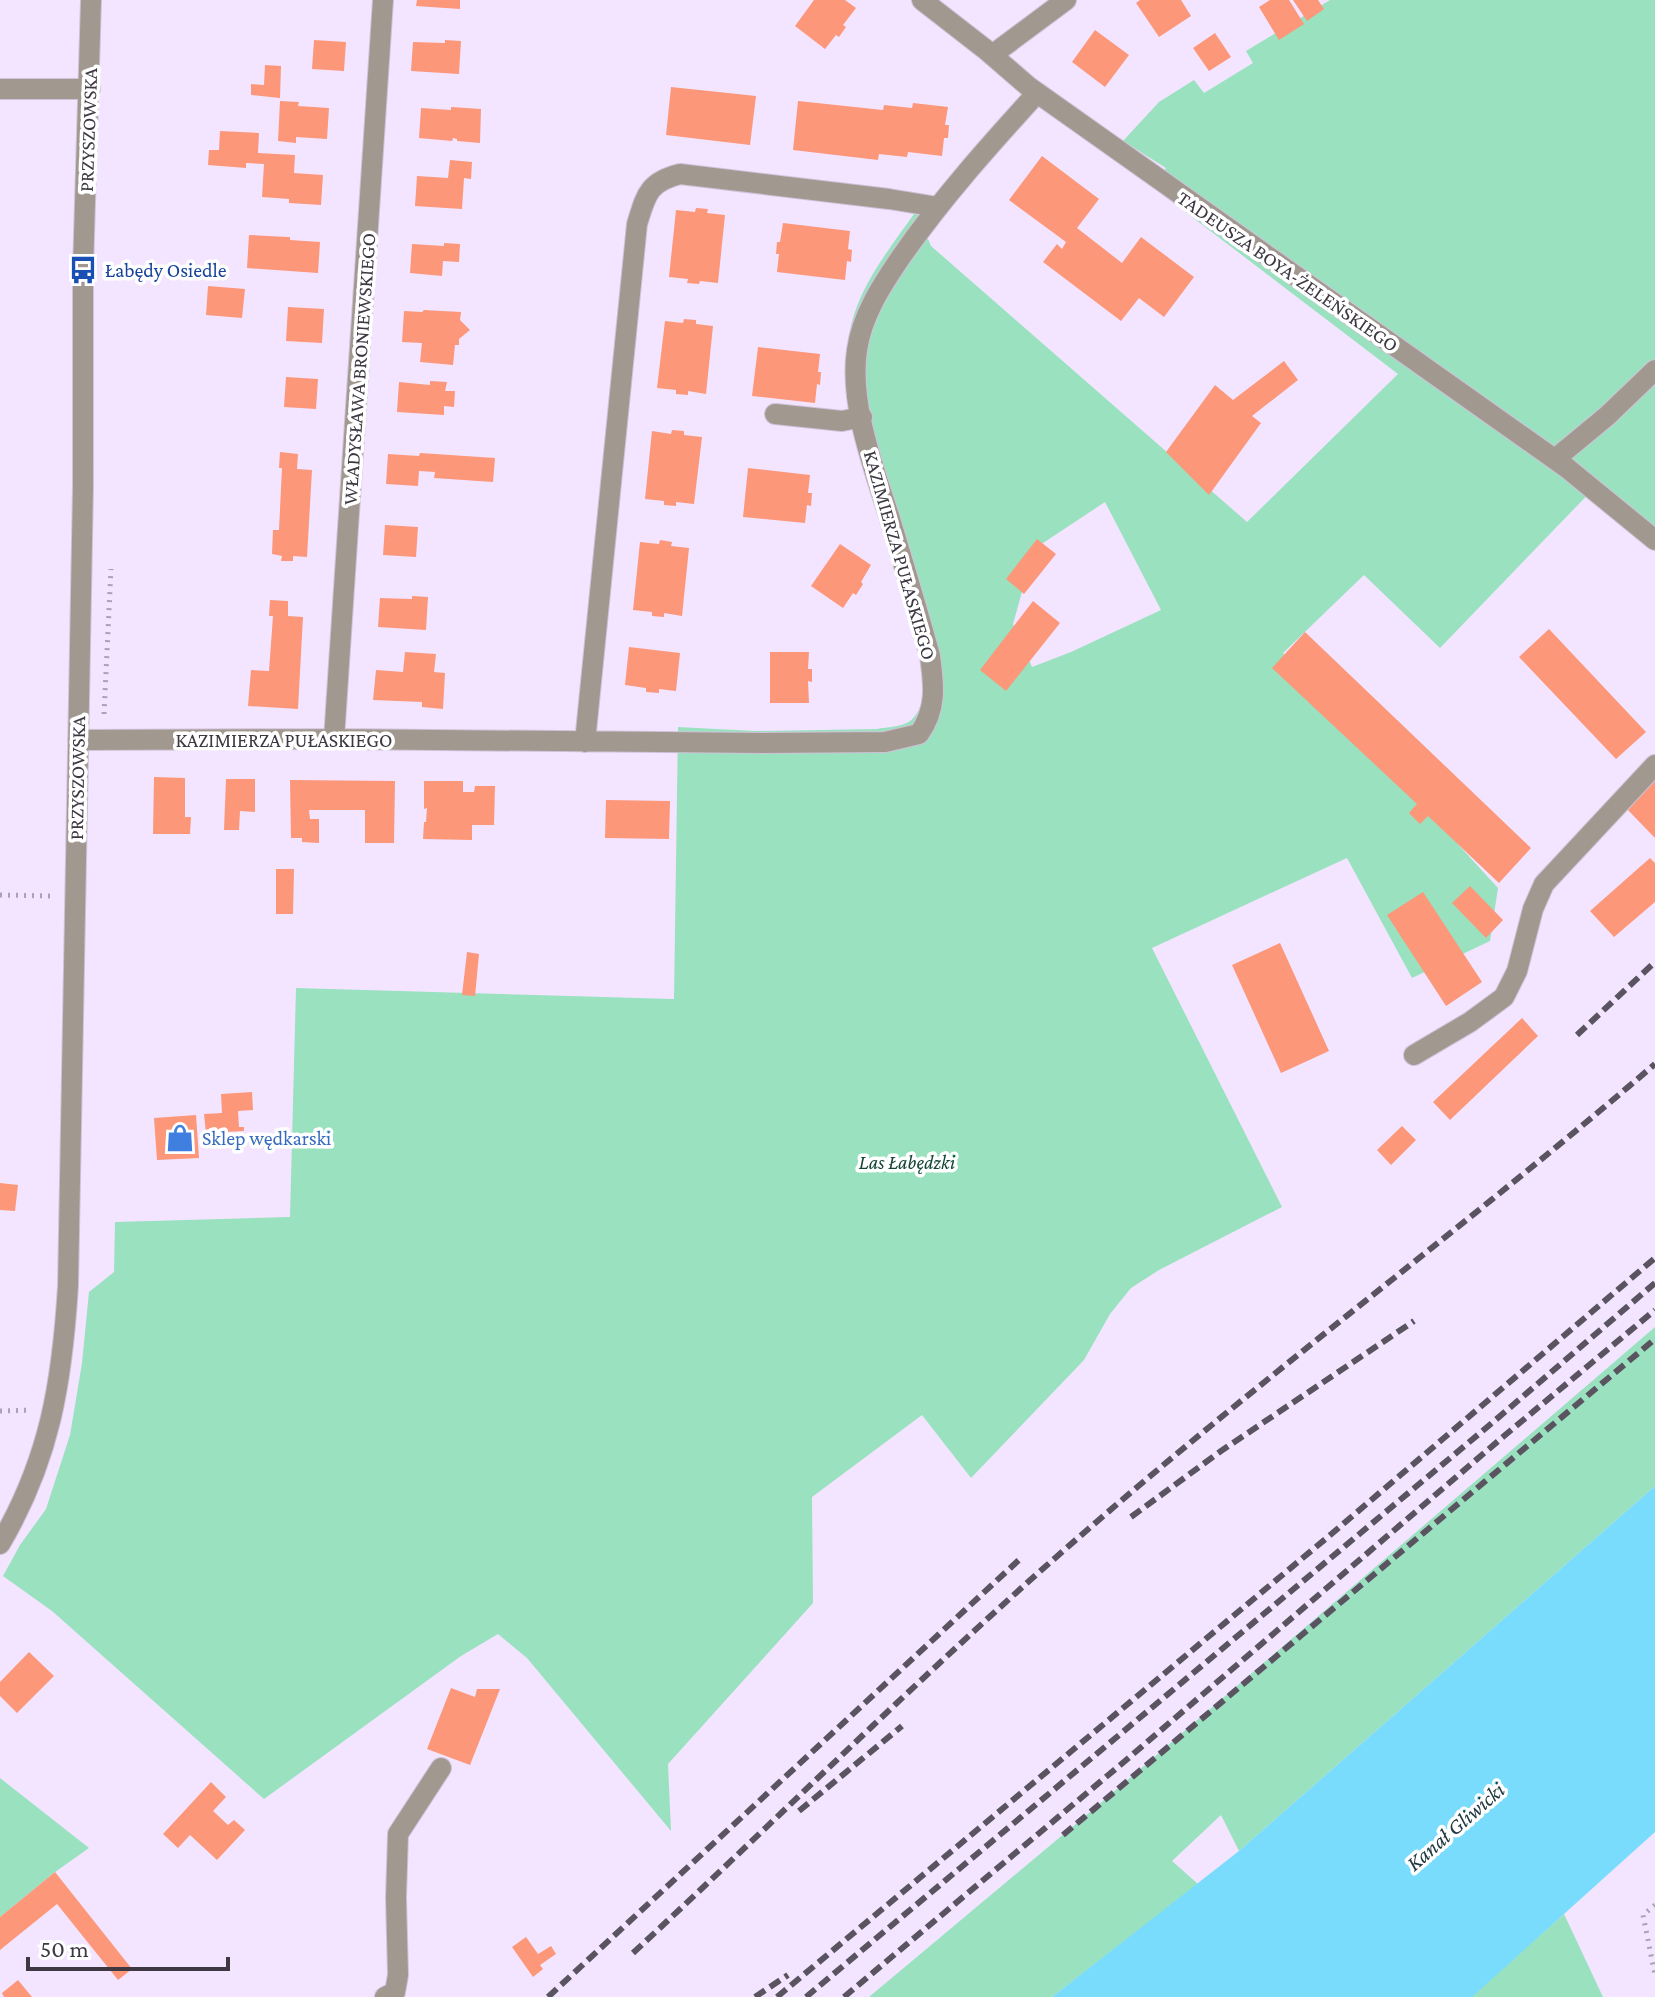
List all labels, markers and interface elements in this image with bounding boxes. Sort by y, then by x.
street label: PRZYSZOWSKA [75,67,101,192]
street label: TADEUSZA BOYA-ŻELEŃSKIEGO [1173,186,1403,356]
street label: WŁADYSŁAWA BRONIEWSKIEGO [339,232,379,506]
bus stop icon: Łabędy Osiedle [68,255,98,285]
place label: Łabędy Osiedle [105,259,227,282]
street label: KAZIMIERZA PUŁASKIEGO [860,448,940,662]
street label: PRZYSZOWSKA [65,715,89,840]
street label: KAZIMIERZA PUŁASKIEGO [176,729,392,751]
shop icon: Sklep wędkarski [165,1123,195,1153]
place label: Sklep wędkarski [202,1127,331,1150]
park label: Las Łabędzki [859,1151,956,1174]
water label: Kanał Gliwicki [1401,1777,1510,1876]
scale bar [28,1921,228,1971]
text: 50 m [40,1935,89,1962]

